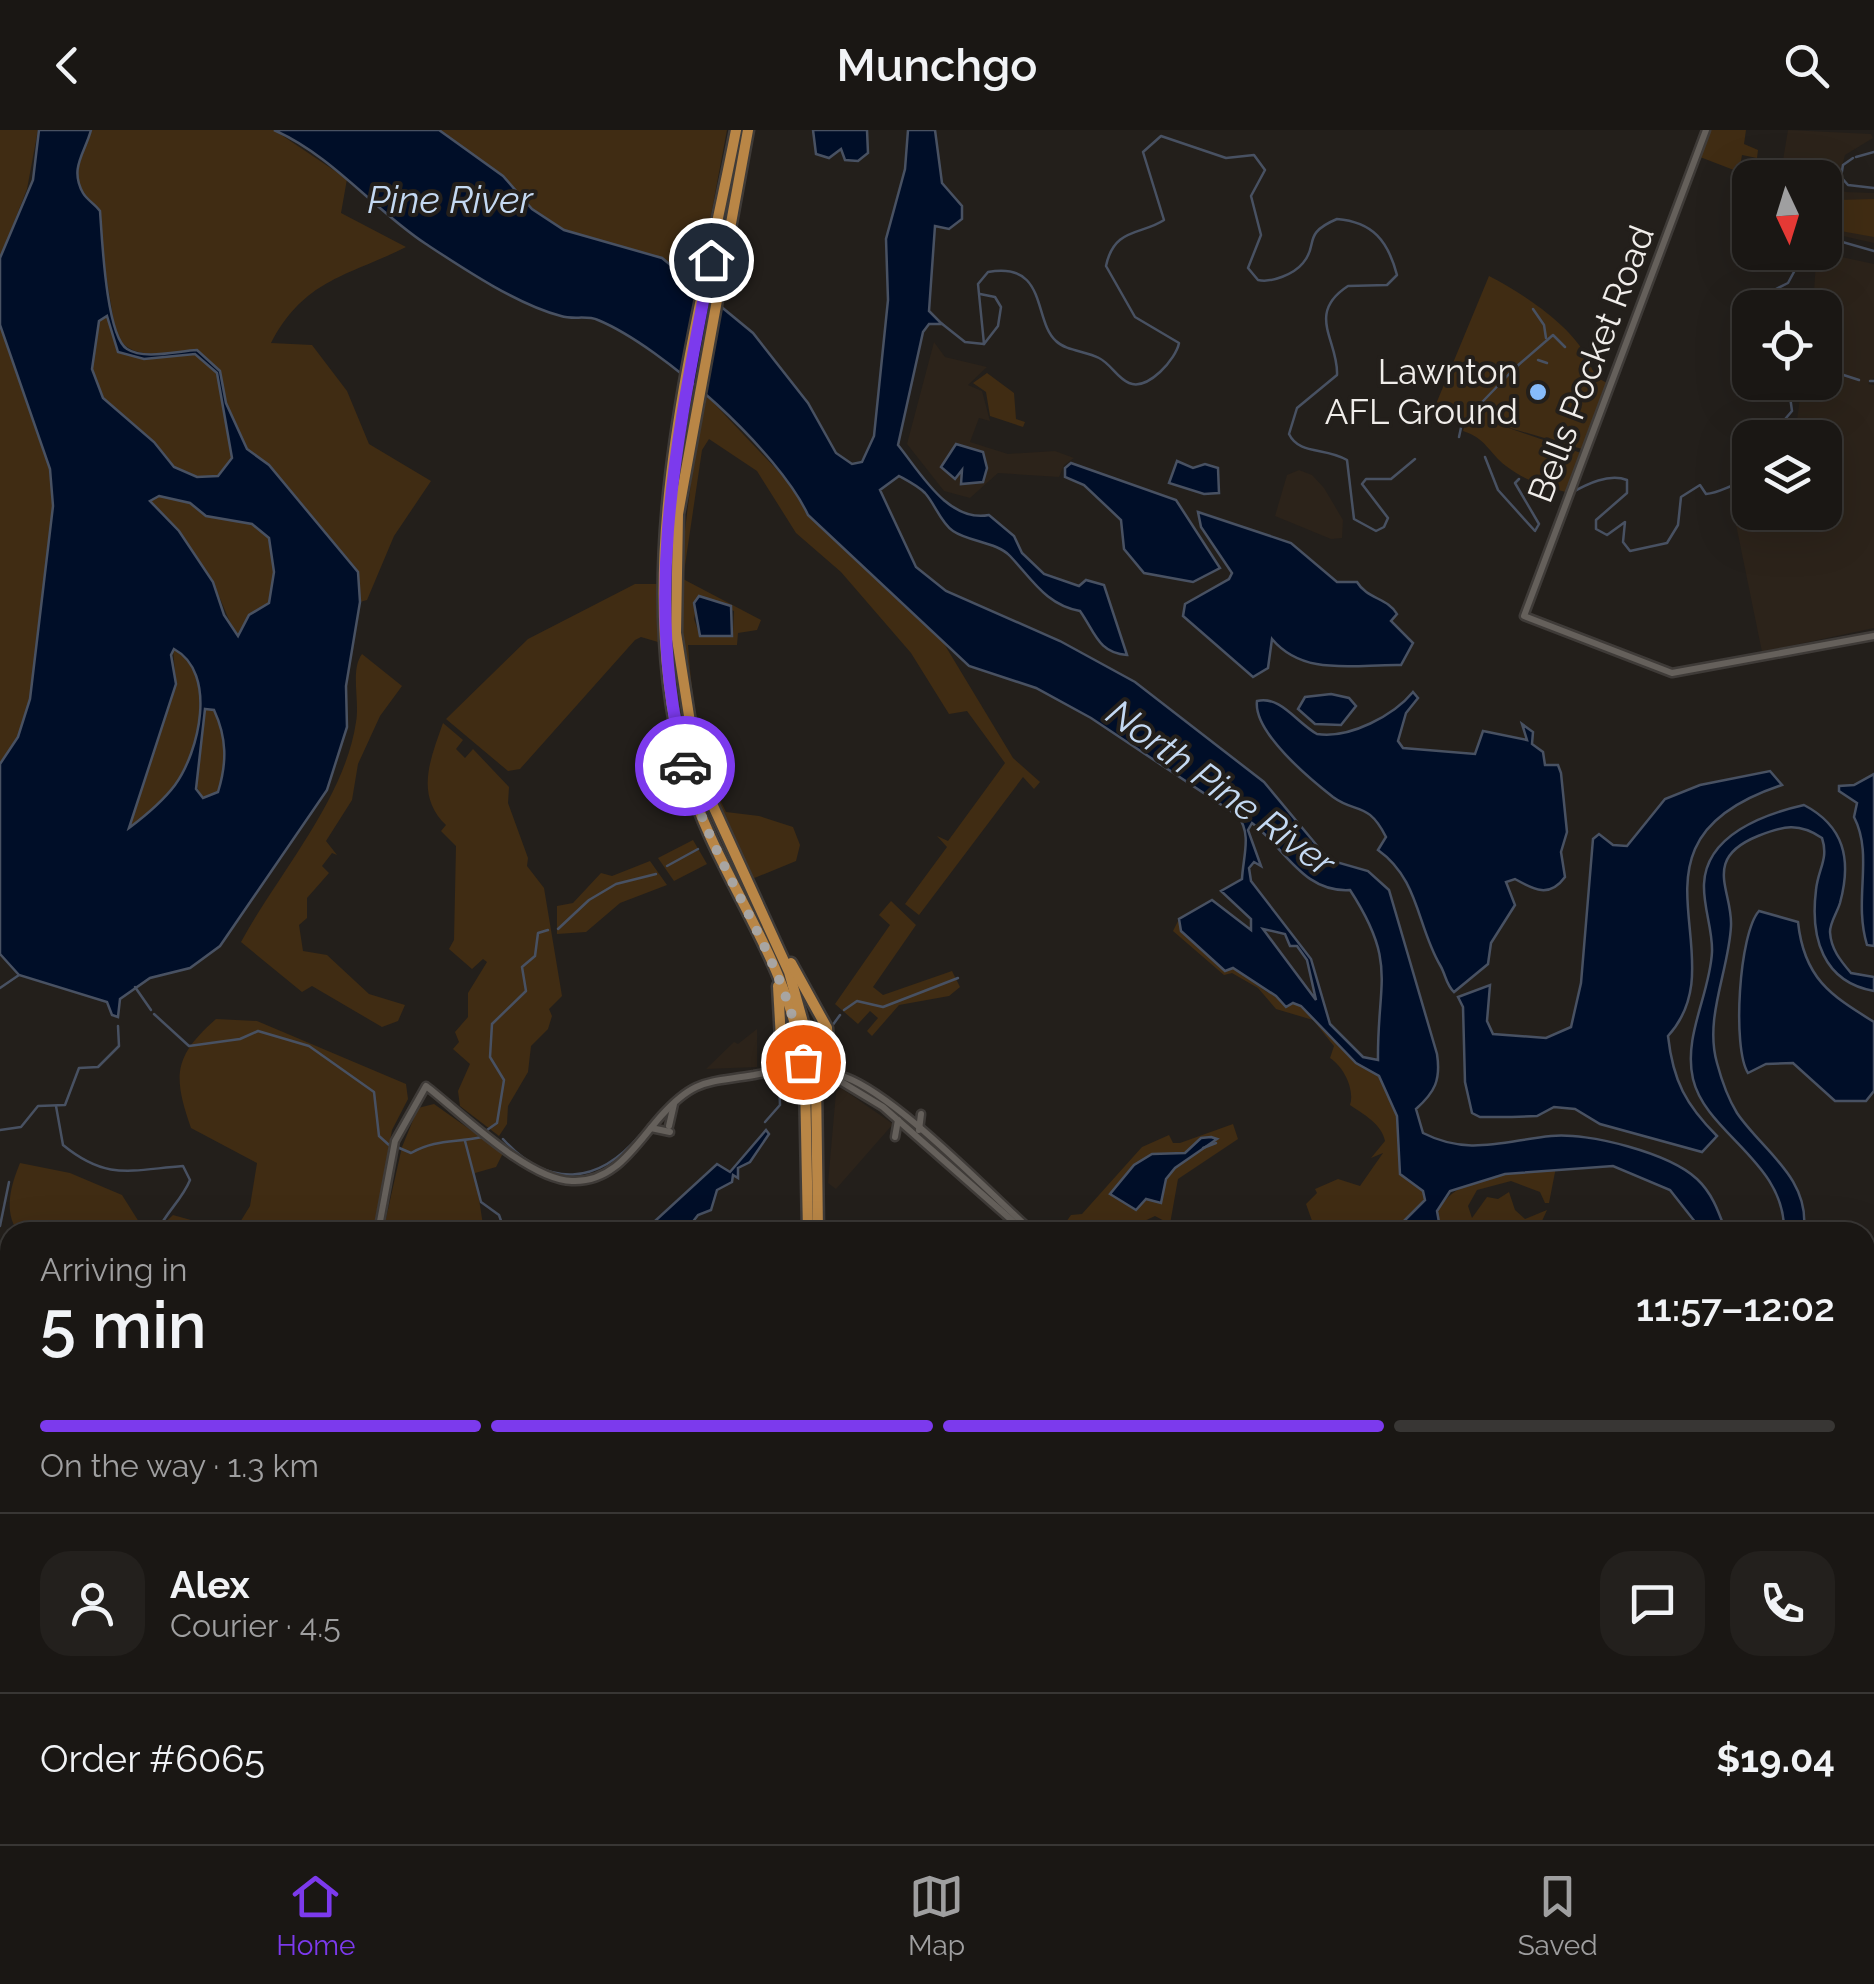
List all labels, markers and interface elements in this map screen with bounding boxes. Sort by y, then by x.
icon: back [40,38,95,93]
icon: search [1779,38,1834,93]
text: Munchgo [837,39,1037,92]
north arrow [1732,160,1842,270]
map controls [1732,160,1842,530]
water label: Pine River [367,177,535,222]
pin [669,218,754,303]
street label: Bells Pocket Road [1519,220,1662,508]
icon: home [684,233,739,288]
button: locate [1732,290,1842,400]
place label: Lawnton AFL Ground [1325,351,1518,432]
marker: Lawnton AFL Ground [1527,381,1549,403]
button: layers [1732,420,1842,530]
water label: North Pine River [1099,690,1346,887]
courier [635,716,735,816]
icon: car [658,739,713,794]
pin [761,1020,846,1105]
icon: bag [776,1035,831,1090]
text: Arriving in [40,1251,187,1288]
text: 11:57–12:02 [1636,1285,1835,1330]
text: 5 min [40,1287,207,1363]
text: On the way · 1.3 km [40,1447,319,1484]
button: person [40,1551,145,1656]
button: chat [1600,1551,1705,1656]
button: phone [1730,1551,1835,1656]
text: Alex [170,1562,250,1607]
text: Courier · 4.5 [170,1607,341,1644]
text: Order #6065 [40,1736,265,1781]
text: $19.04 [1716,1736,1835,1781]
tab: Home [276,1869,356,1962]
tab: Map [908,1869,965,1962]
tab: Saved [1518,1869,1598,1962]

